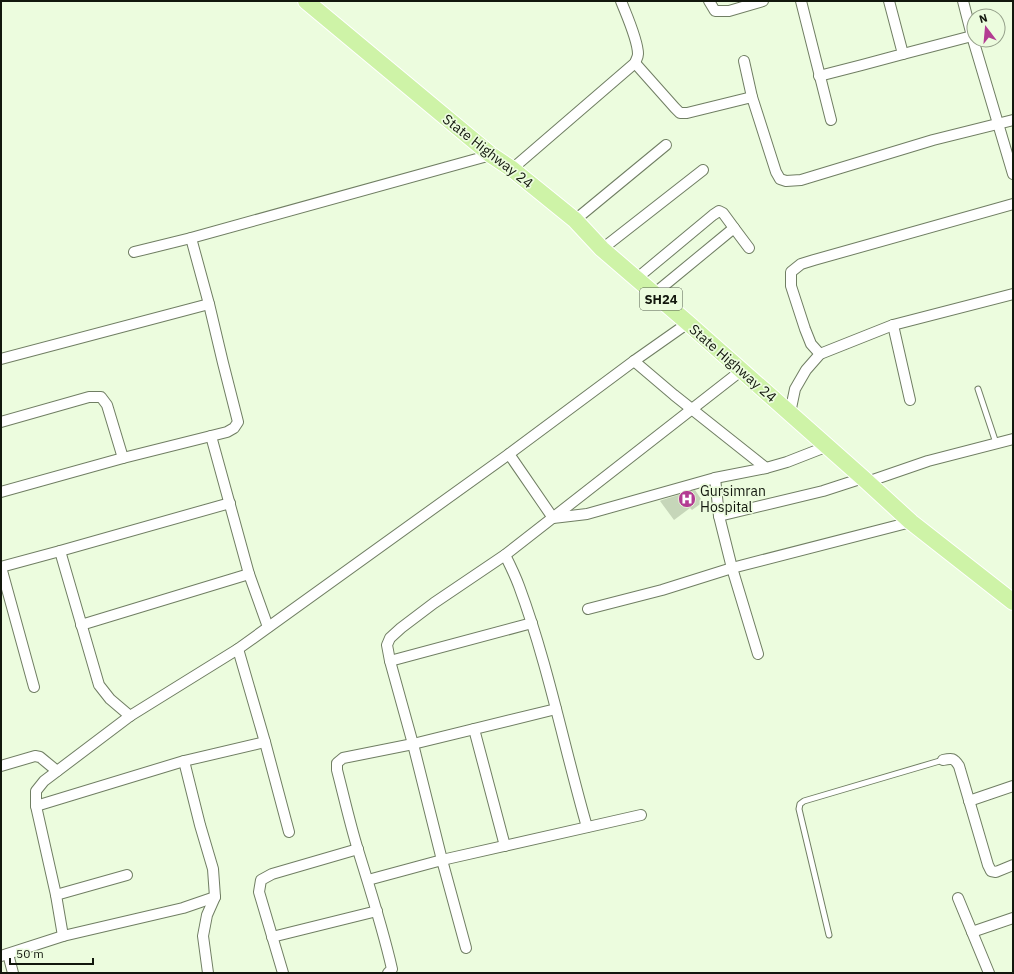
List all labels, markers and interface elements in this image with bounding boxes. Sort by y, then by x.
north arrow [966,8,1006,48]
text: N [977,11,989,26]
street label: State Highway 24 [439,110,537,192]
road number: SH24 [640,288,682,310]
street label: State Highway 24 [686,320,780,406]
place label: Gursimran Hospital [700,482,766,516]
hospital icon: Gursimran Hospital [677,489,697,509]
scale bar [10,940,93,966]
text: 50 m [16,946,44,961]

